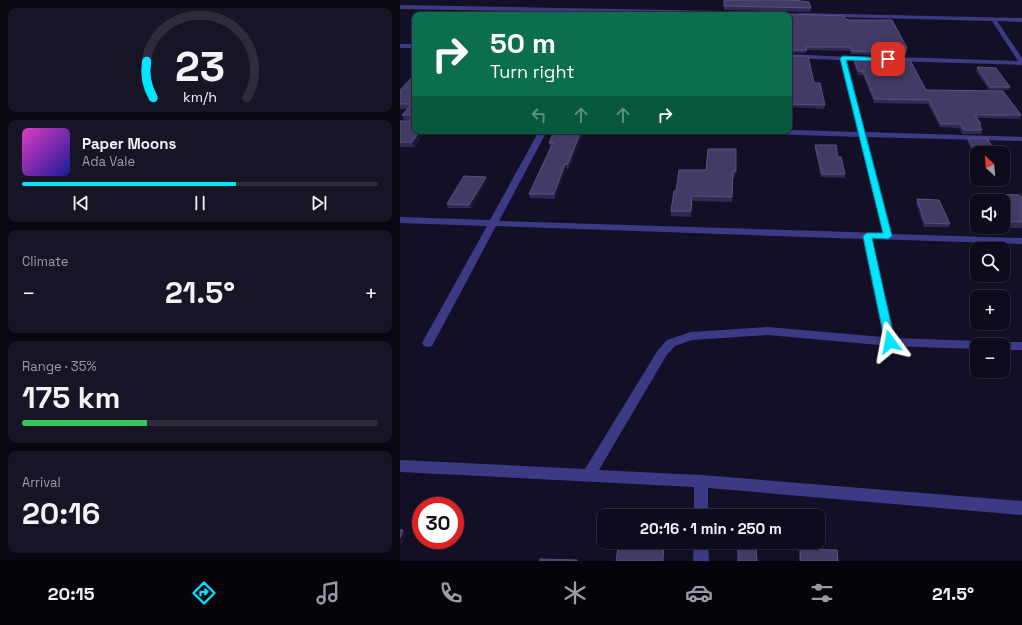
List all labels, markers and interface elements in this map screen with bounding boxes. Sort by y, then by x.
text: 50 m [490,25,556,61]
icon: right [424,28,476,80]
text: 23 [175,40,225,93]
pin [871,42,905,76]
icon: arrive [877,48,899,70]
text: Turn right [490,60,574,83]
text: km/h [183,88,217,106]
icon: left [528,104,550,126]
icon: ahead [570,104,592,126]
icon: ahead [612,104,634,126]
icon: right [654,104,676,126]
text: Paper Moons [82,134,176,153]
north arrow [970,146,1010,186]
map controls [970,146,1010,378]
text: Ada Vale [82,153,135,170]
icon: previous [70,192,92,214]
icon: pause [189,192,211,214]
icon: next [308,192,330,214]
button: sound [970,194,1010,234]
button: search [970,242,1010,282]
text: Climate [22,253,68,270]
text: 21.5° [165,273,235,312]
text: − [22,279,36,307]
text: + [364,279,378,307]
button: + [970,290,1010,330]
position arrow [869,321,911,363]
button: − [970,338,1010,378]
text: Range · 35% [22,358,96,375]
text: 175 km [22,378,120,417]
text: Arrival [22,474,61,491]
text: 20:16 [22,494,100,533]
speed limit sign: 30 [412,497,464,549]
text: 20:16 · 1 min · 250 m [640,519,782,538]
icon: directions [190,579,218,607]
icon: music [314,579,342,607]
icon: phone [437,579,465,607]
icon: climate [561,579,589,607]
icon: car [685,579,713,607]
icon: filters [808,579,836,607]
text: 20:15 [48,582,94,605]
text: 21.5° [932,582,974,605]

